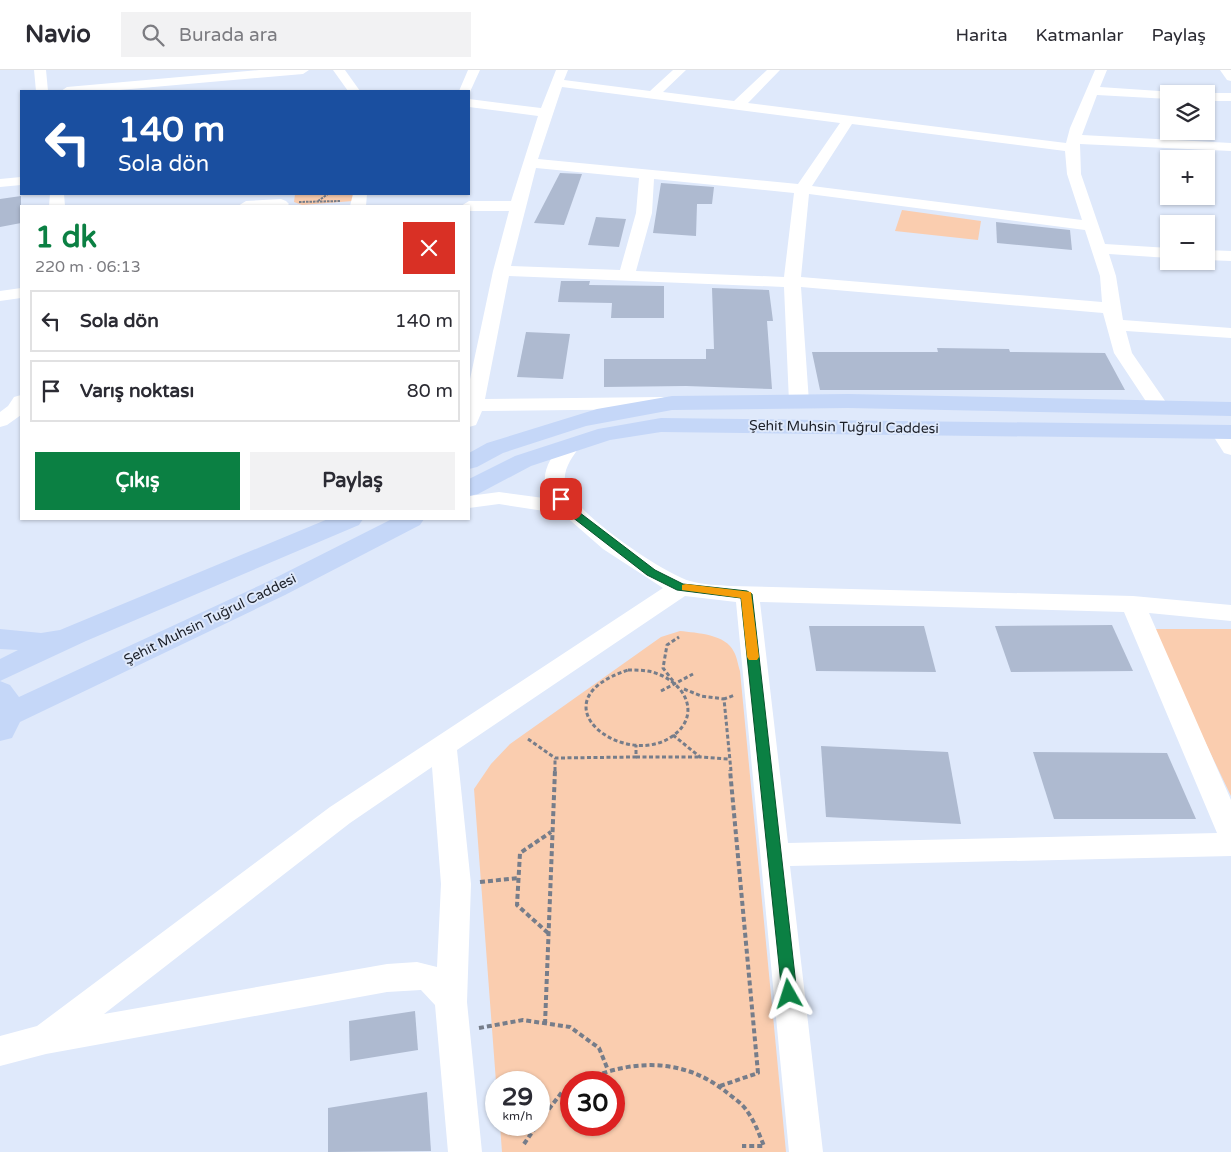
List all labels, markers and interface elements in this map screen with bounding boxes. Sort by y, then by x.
search box [121,12,471,57]
text: Navio [25,20,91,49]
icon: search [139,21,167,49]
text: Burada ara [179,24,278,46]
text: Harita [955,24,1008,46]
text: Katmanlar [1036,24,1124,46]
text: Paylaş [1152,24,1206,46]
map controls [1160,85,1215,270]
button: layers [1160,85,1215,140]
text: 140 m [118,109,225,151]
icon: left [35,110,100,175]
button: + [1160,150,1215,205]
text: Sola dön [118,151,209,177]
button: − [1160,215,1215,270]
text: 1 dk [35,219,97,256]
button: close [403,222,455,274]
text: 220 m · 06:13 [35,257,141,277]
icon: left [37,307,65,335]
text: Sola dön [80,310,159,332]
text: 140 m [395,310,453,332]
icon: arrive [37,377,65,405]
text: Varış noktası [80,380,194,402]
text: 80 m [407,380,453,402]
street label: Şehit Muhsin Tuğrul Caddesi [749,417,939,437]
button: Çıkış [35,452,240,510]
button: Paylaş [250,452,455,510]
pin [540,478,582,520]
icon: arrive [547,485,575,513]
street label: Şehit Muhsin Tuğrul Caddesi [121,570,299,668]
position arrow [762,967,814,1019]
speed limit sign: 30 [560,1071,625,1136]
text: 29 [502,1082,533,1112]
text: km/h [502,1109,533,1123]

